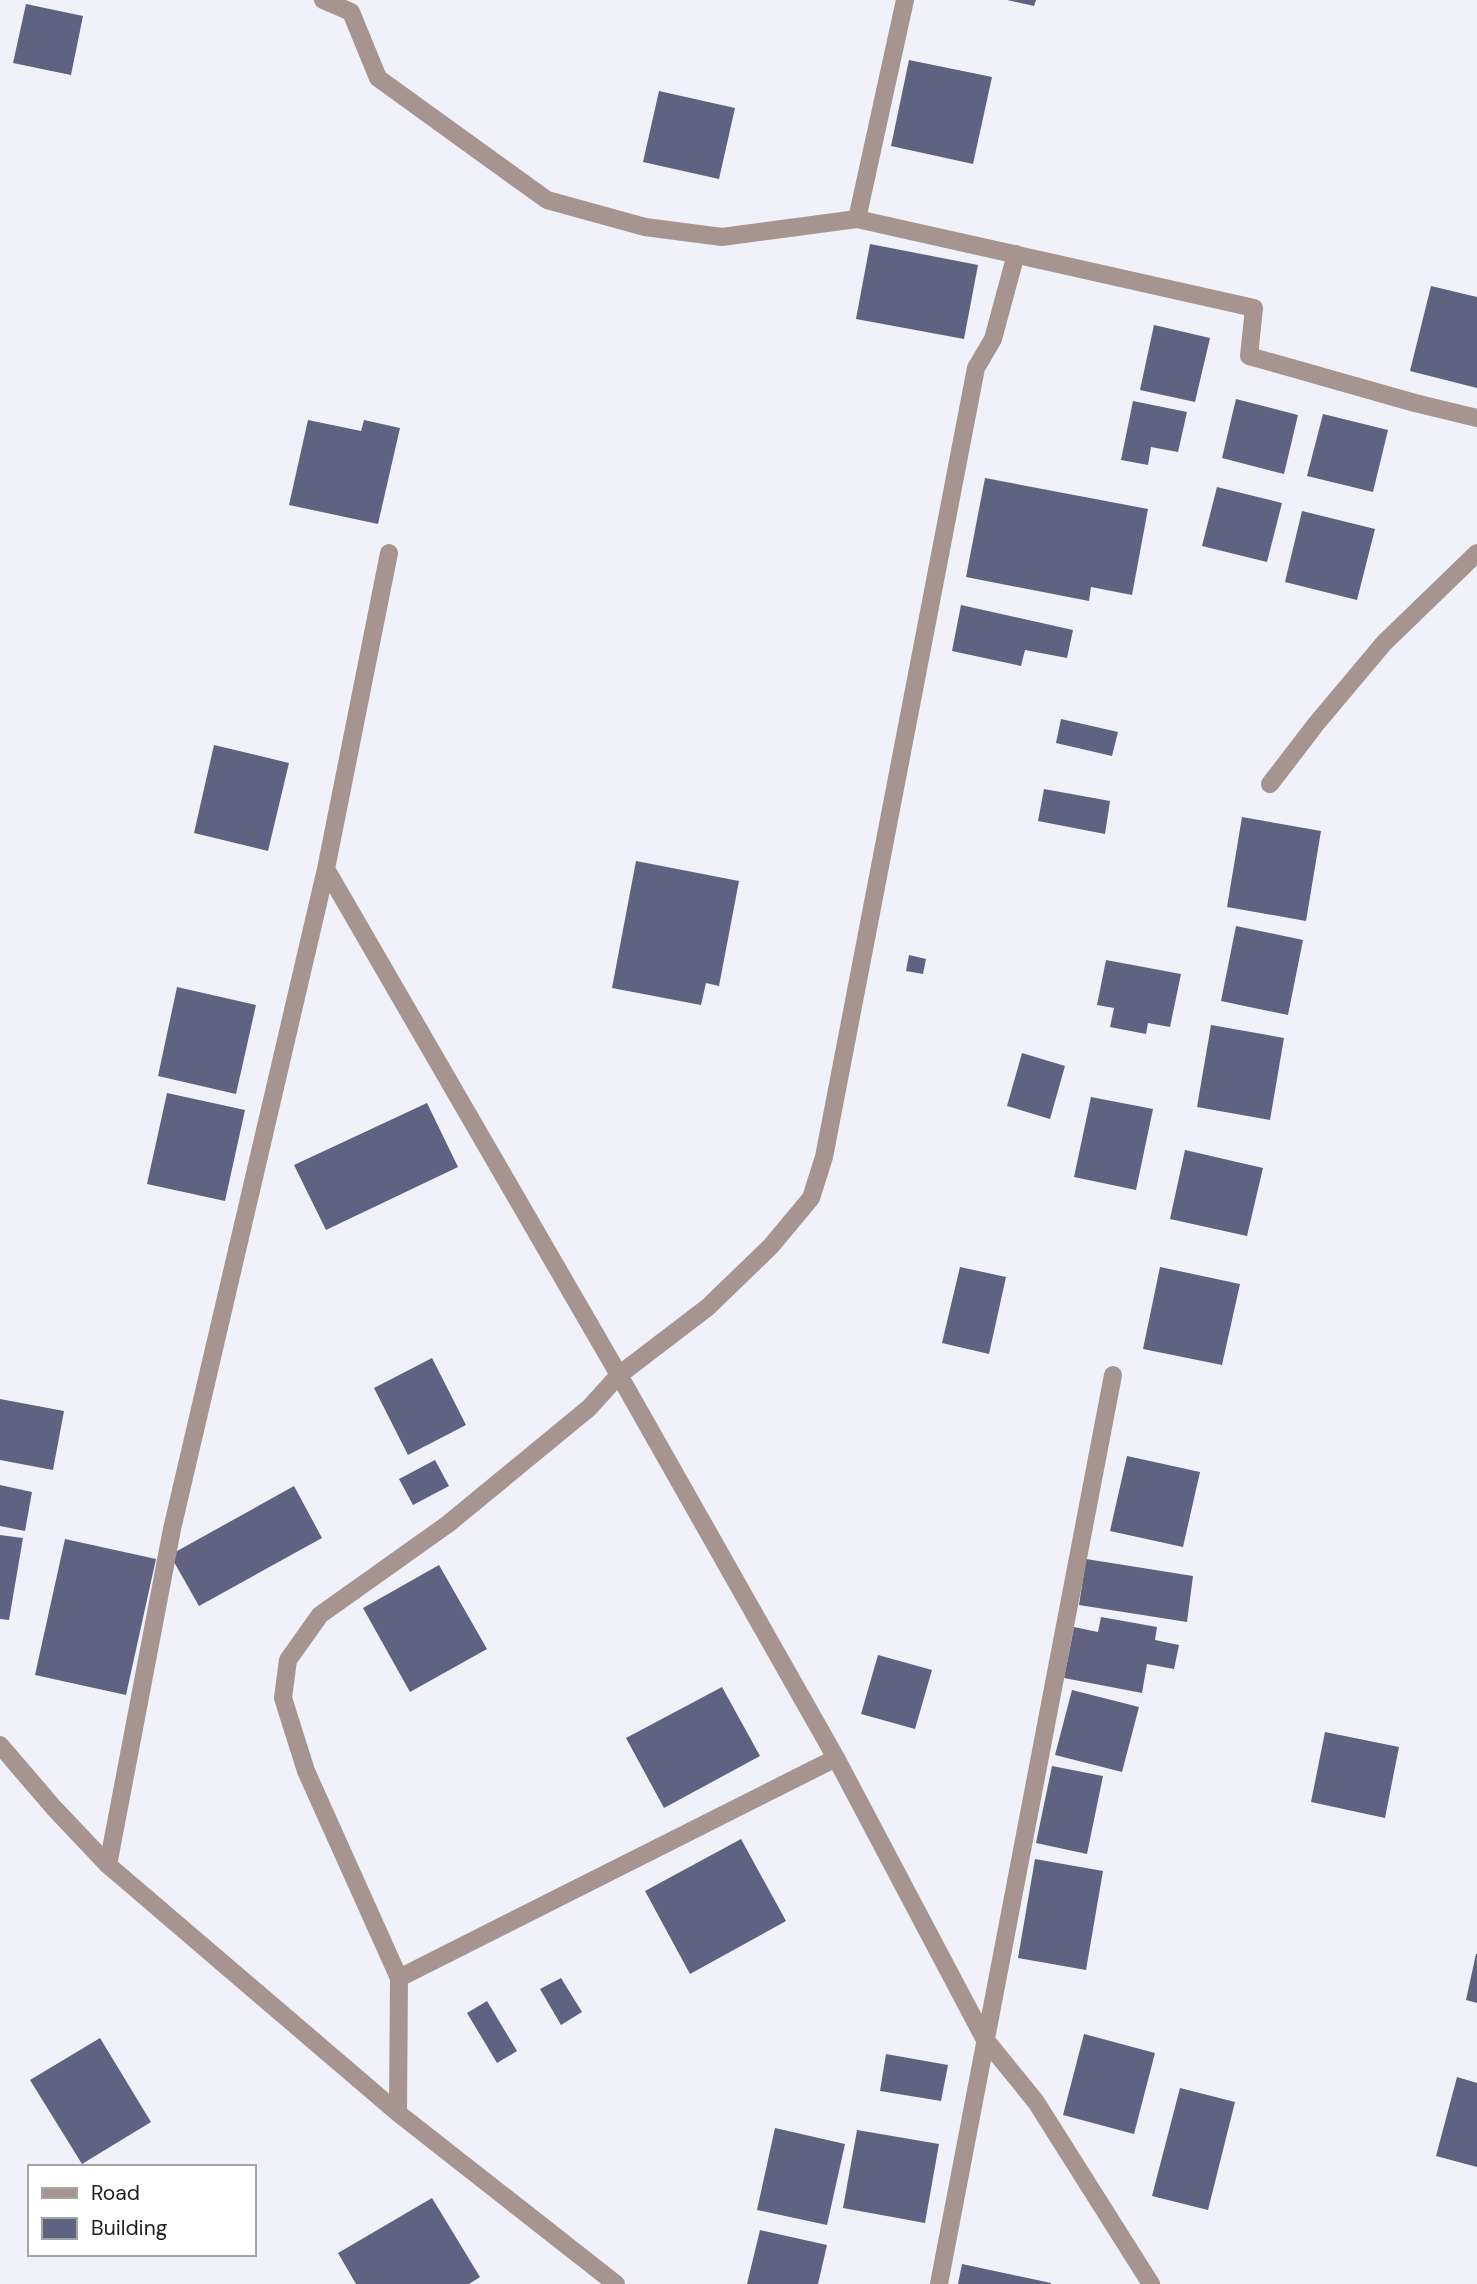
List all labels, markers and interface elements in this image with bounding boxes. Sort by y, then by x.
legend [28,2165,256,2256]
text: Road [91,2179,140,2207]
text: Building [91,2214,168,2242]

